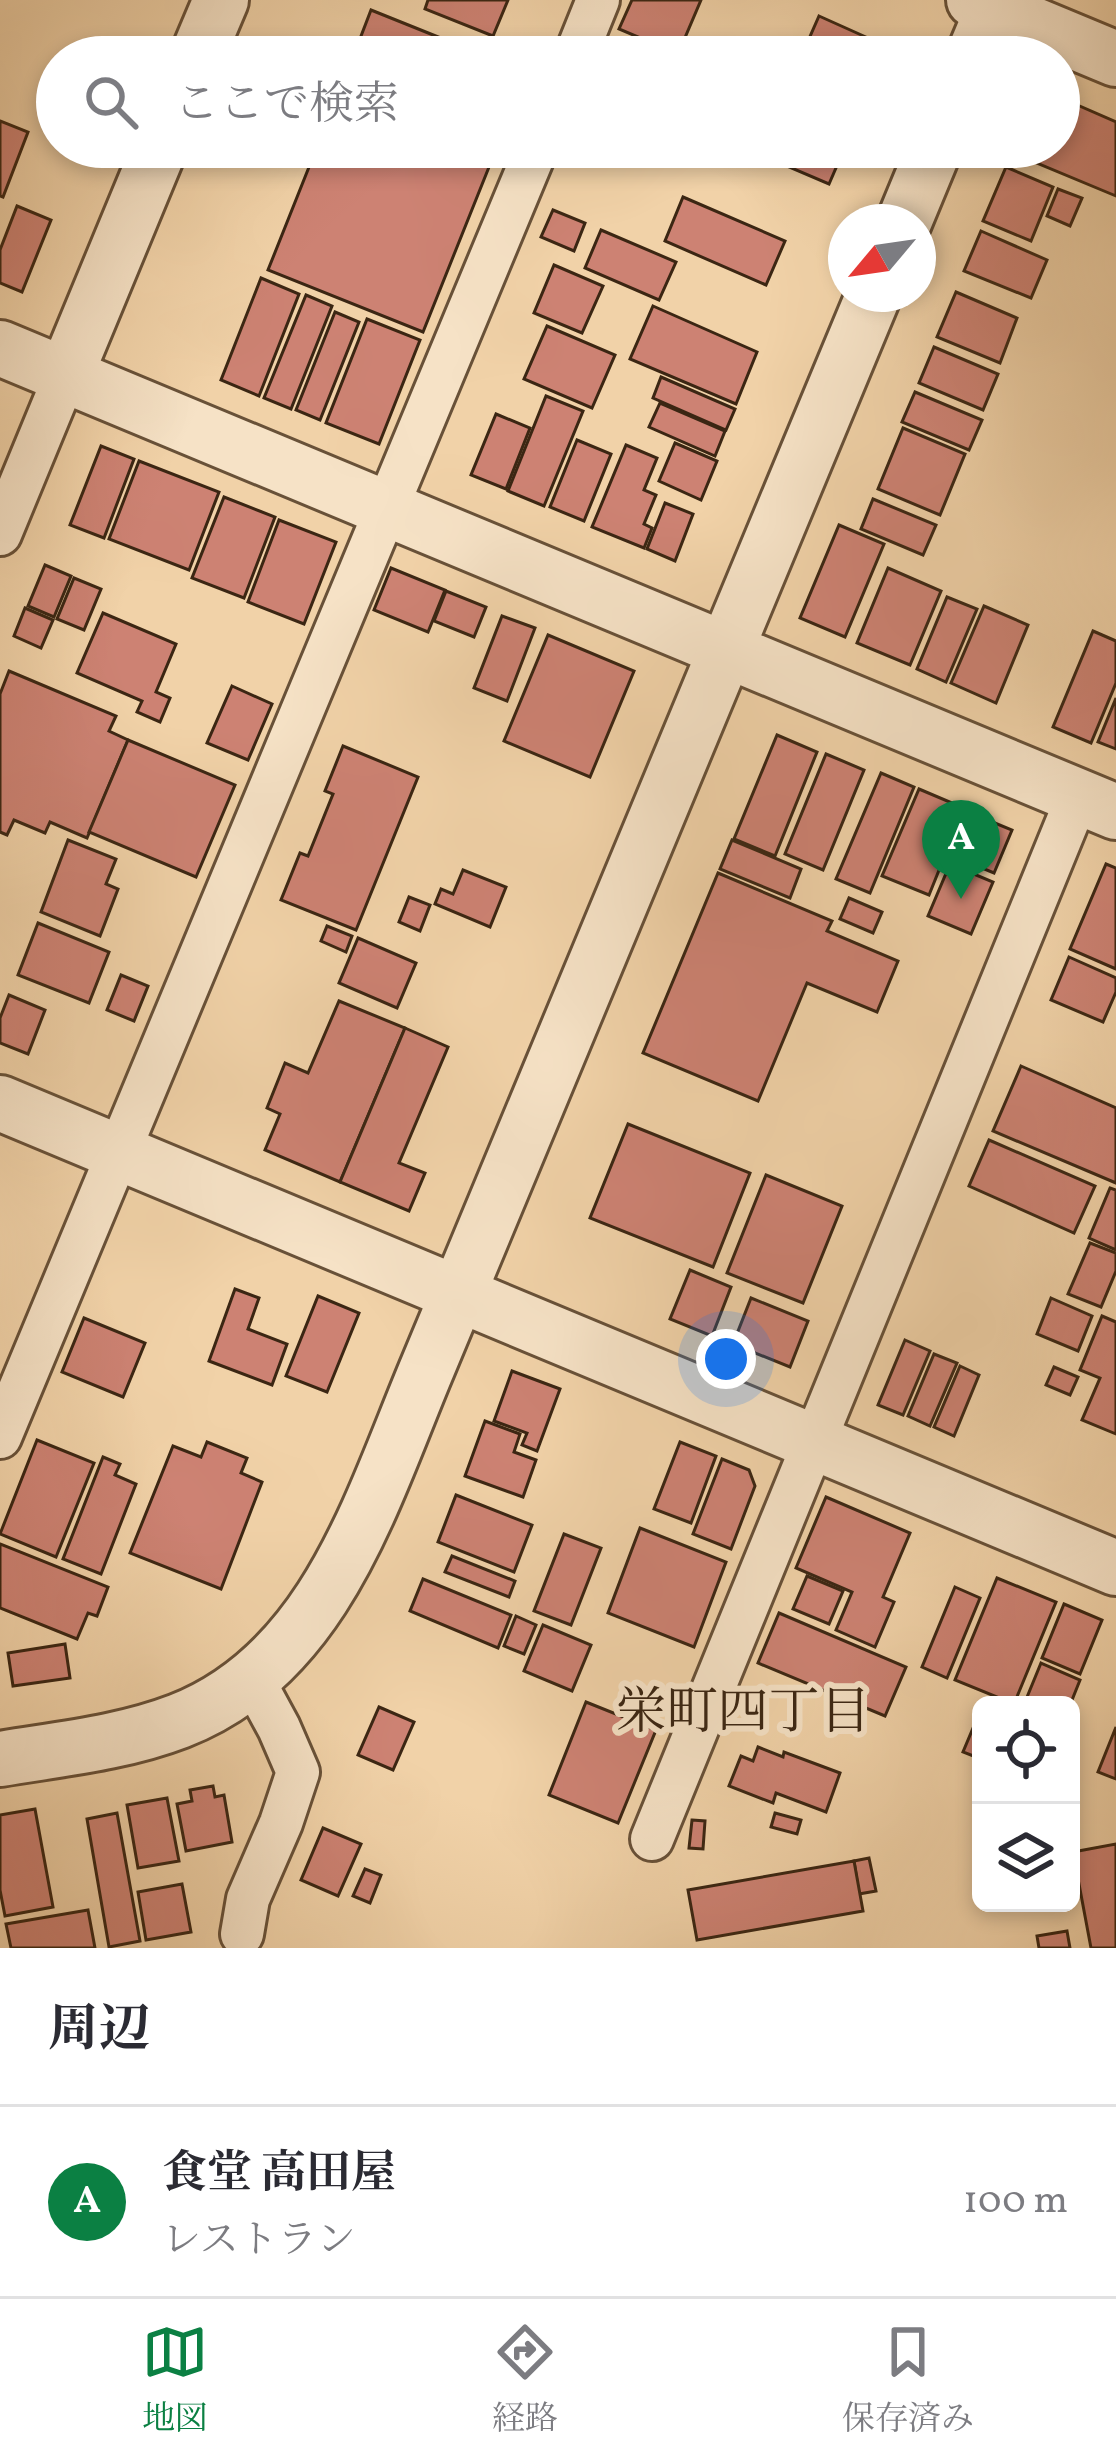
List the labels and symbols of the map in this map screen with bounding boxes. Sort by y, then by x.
north arrow [828,204,936,312]
pin: A [922,800,1000,899]
your location [696,1329,756,1389]
district label: 栄町四丁目 [615,1679,871,1750]

